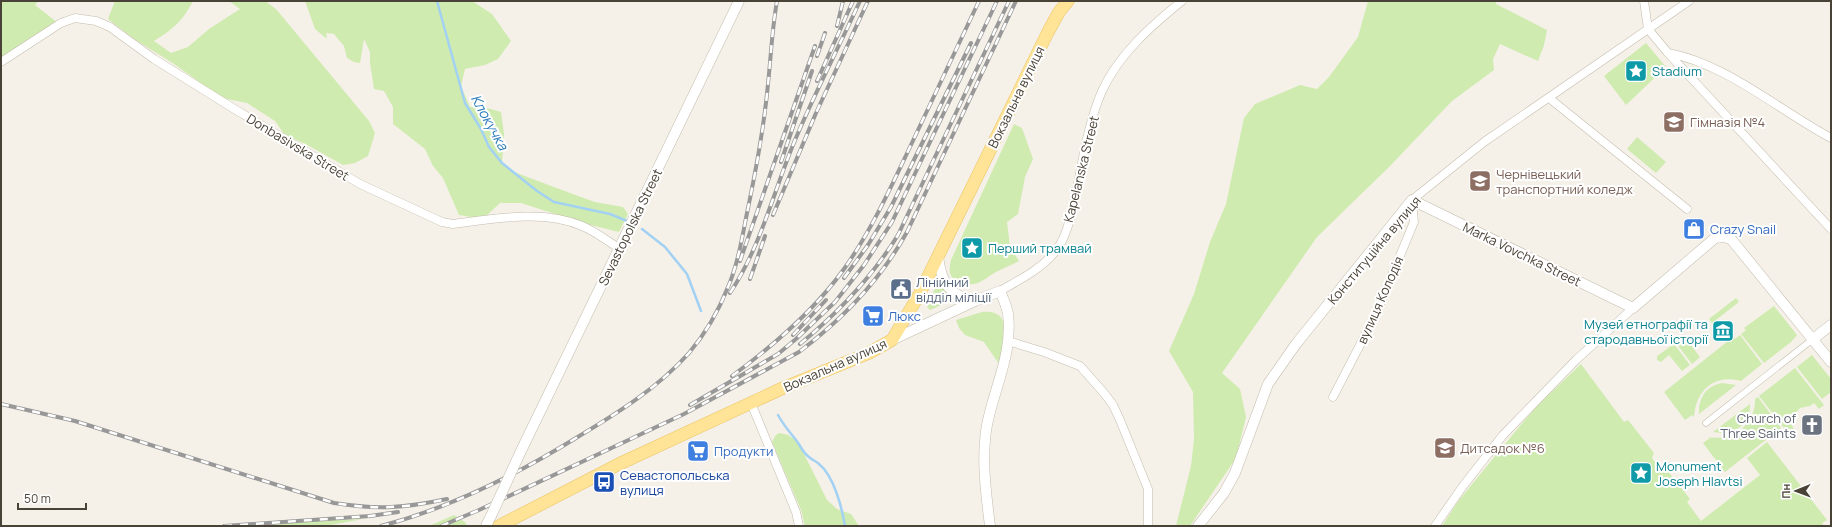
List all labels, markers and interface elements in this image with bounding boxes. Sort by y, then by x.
street label: Вокзальна вулиця [984,43,1048,151]
place icon: Stadium [1623,58,1649,84]
place label: Stadium [1652,62,1702,80]
water label: Клокучка [467,91,514,154]
street label: Donbasivska Street [243,109,353,185]
school or university icon: Гімназія №4 [1661,109,1687,135]
place label: Гімназія №4 [1690,113,1766,131]
street label: Kapelanska Street [1059,114,1103,224]
place label: Чернівецький транспортний коледж [1496,165,1633,198]
street label: Sevastopolska Street [594,166,666,288]
school or university icon: Чернівецький транспортний коледж [1467,168,1493,194]
street label: Конституційна вулиця [1323,192,1425,308]
shop icon: Crazy Snail [1681,216,1707,242]
street label: Marka Vovchka Street [1460,218,1584,290]
place label: Crazy Snail [1710,220,1776,238]
place icon: Перший трамвай [959,235,985,261]
place label: Перший трамвай [988,239,1092,257]
street label: вулиця Колодія [1353,253,1407,347]
place label: Лінійний відділ міліції [916,273,992,306]
public building icon: Лінійний відділ міліції [888,276,914,302]
supermarket icon: Люкс [860,303,886,329]
place label: Люкс [888,307,921,325]
place label: Музей етнографії та стародавньої історії [1584,315,1709,348]
museum icon: Музей етнографії та стародавньої історії [1710,318,1736,344]
street label: Вокзальна вулиця [780,334,890,396]
place label: Church of Three Saints [1720,409,1796,442]
church icon: Church of Three Saints [1799,412,1825,438]
school or university icon: Дитсадок №6 [1432,435,1458,461]
supermarket icon: Продукти [685,438,711,464]
place label: Дитсадок №6 [1460,439,1545,457]
place label: Продукти [714,442,773,460]
place label: Monument Joseph Hlavtsi [1656,457,1742,490]
place icon: Monument Joseph Hlavtsi [1628,460,1654,486]
place label: Севастопольська вулиця [620,466,730,499]
bus stop icon: Севастопольська вулиця [591,469,617,495]
north arrow [1776,471,1816,511]
text: Пн [1778,484,1793,499]
scale bar [18,485,86,511]
text: 50 m [24,490,51,507]

